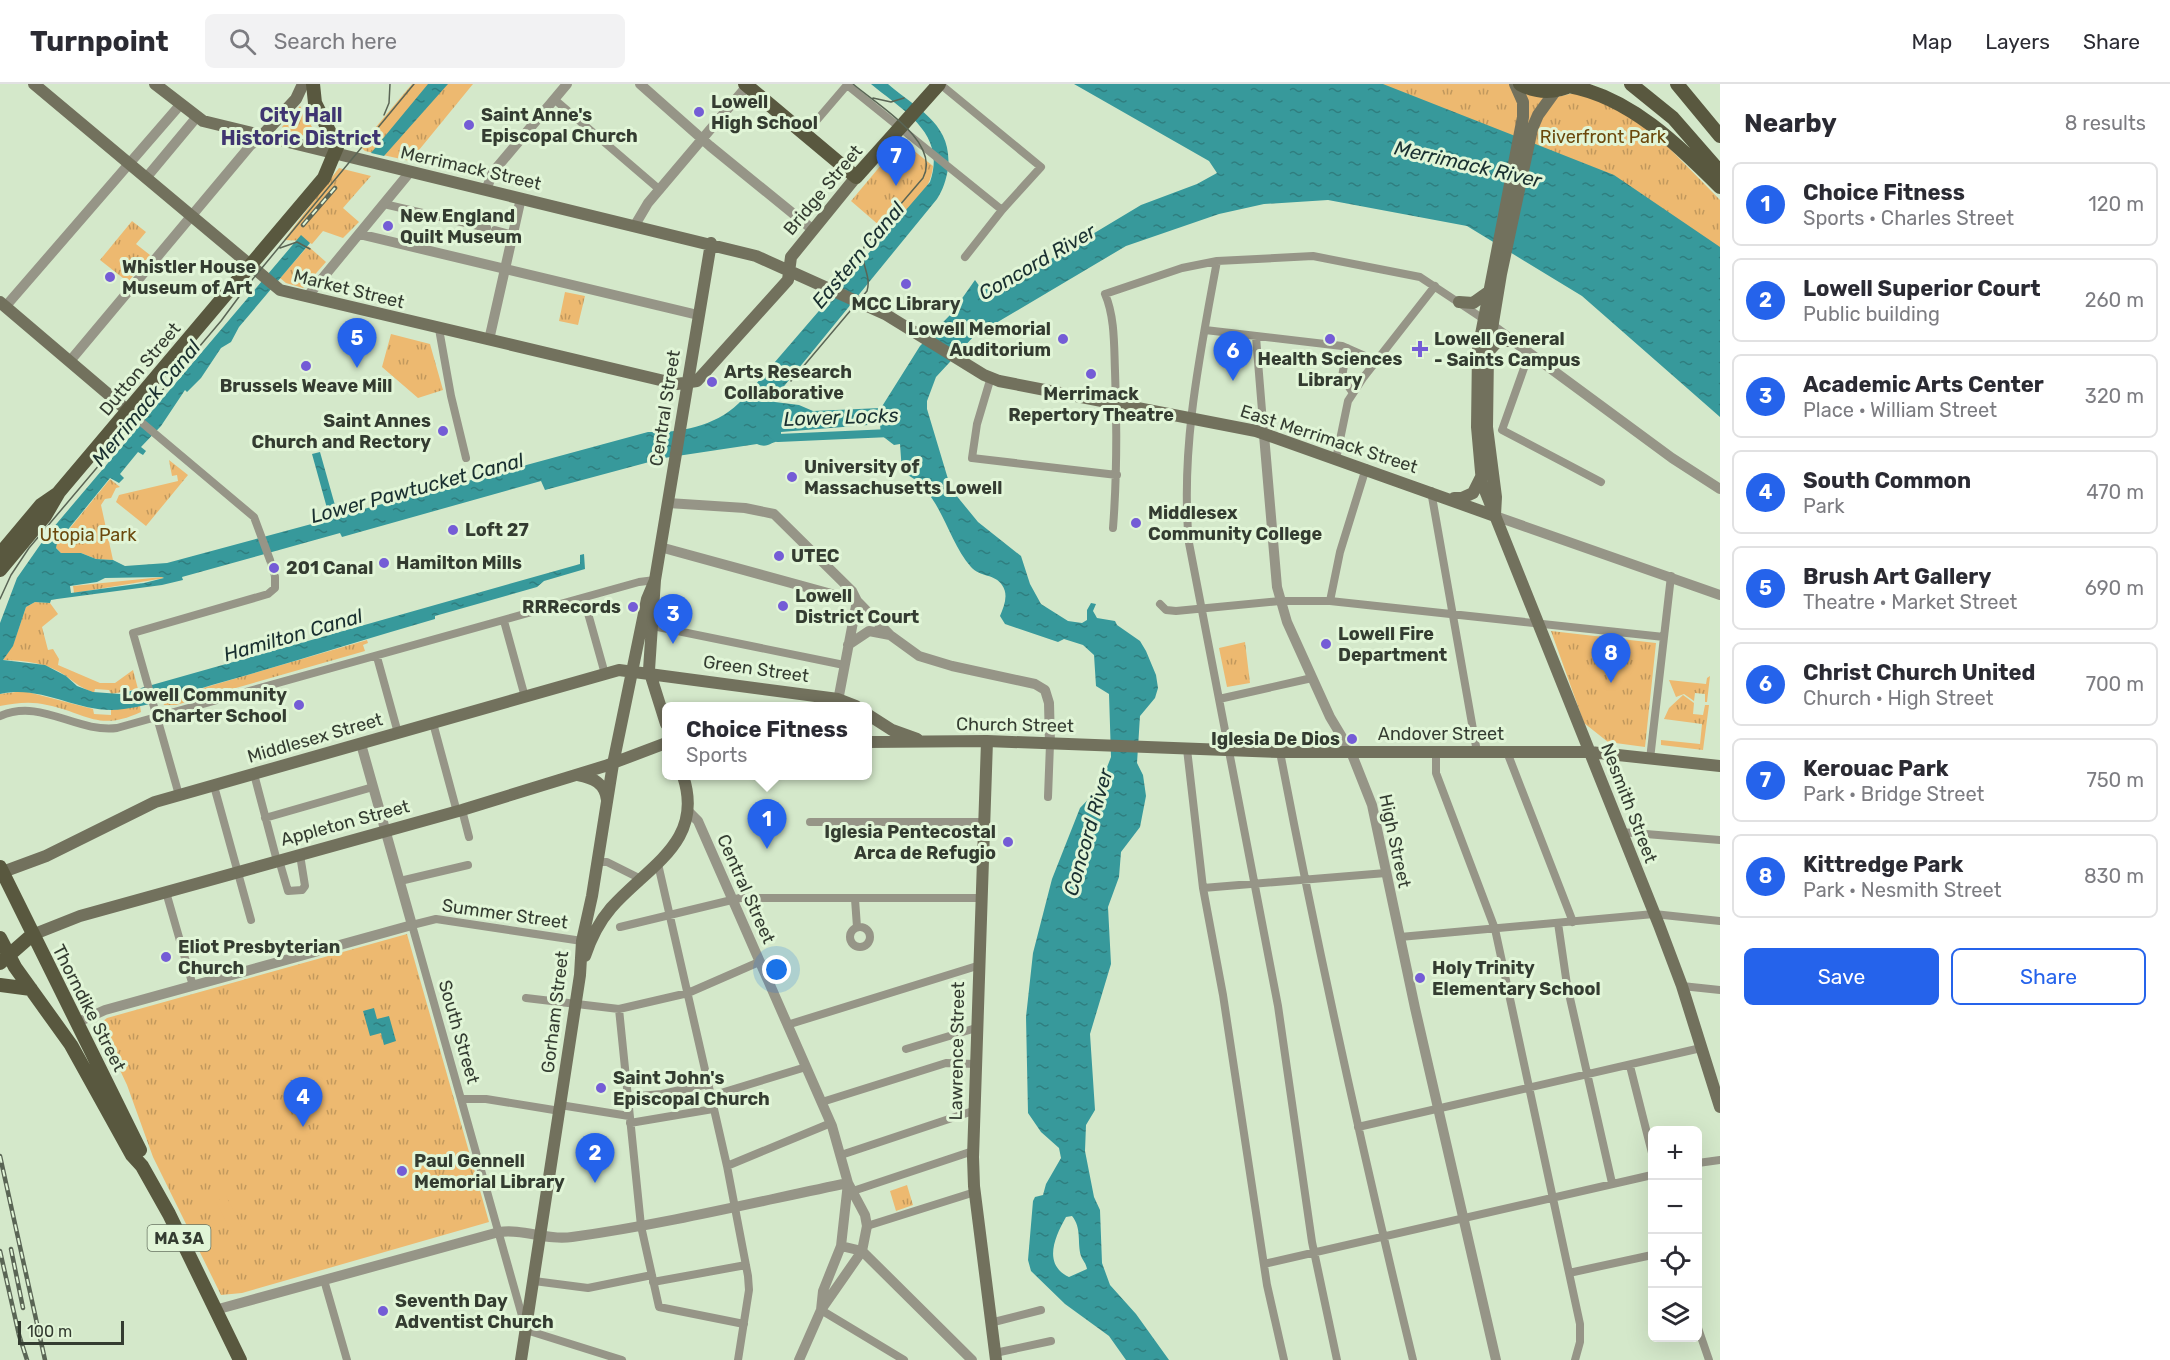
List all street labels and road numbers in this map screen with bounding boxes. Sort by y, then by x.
street label: Bridge Street [779,140,867,240]
street label: Merrimack Street [398,141,544,195]
street label: Market Street [291,265,407,313]
street label: Dutton Street [95,318,185,420]
street label: Central Street [645,348,685,468]
street label: East Merrimack Street [1237,400,1421,478]
street label: Green Street [702,651,810,687]
street label: Middlesex Street [245,708,385,768]
street label: Church Street [956,713,1074,737]
street label: Andover Street [1378,723,1504,745]
street label: Nesmith Street [1596,740,1662,866]
street label: High Street [1374,792,1416,890]
street label: Appleton Street [278,795,412,851]
street label: Central Street [712,831,780,947]
street label: Summer Street [441,894,569,934]
street label: Thorndike Street [48,941,130,1075]
street label: Gorham Street [537,950,573,1074]
street label: South Street [434,978,484,1086]
street label: Lawrence Street [945,982,969,1120]
road number: MA 3A [148,1225,210,1251]

